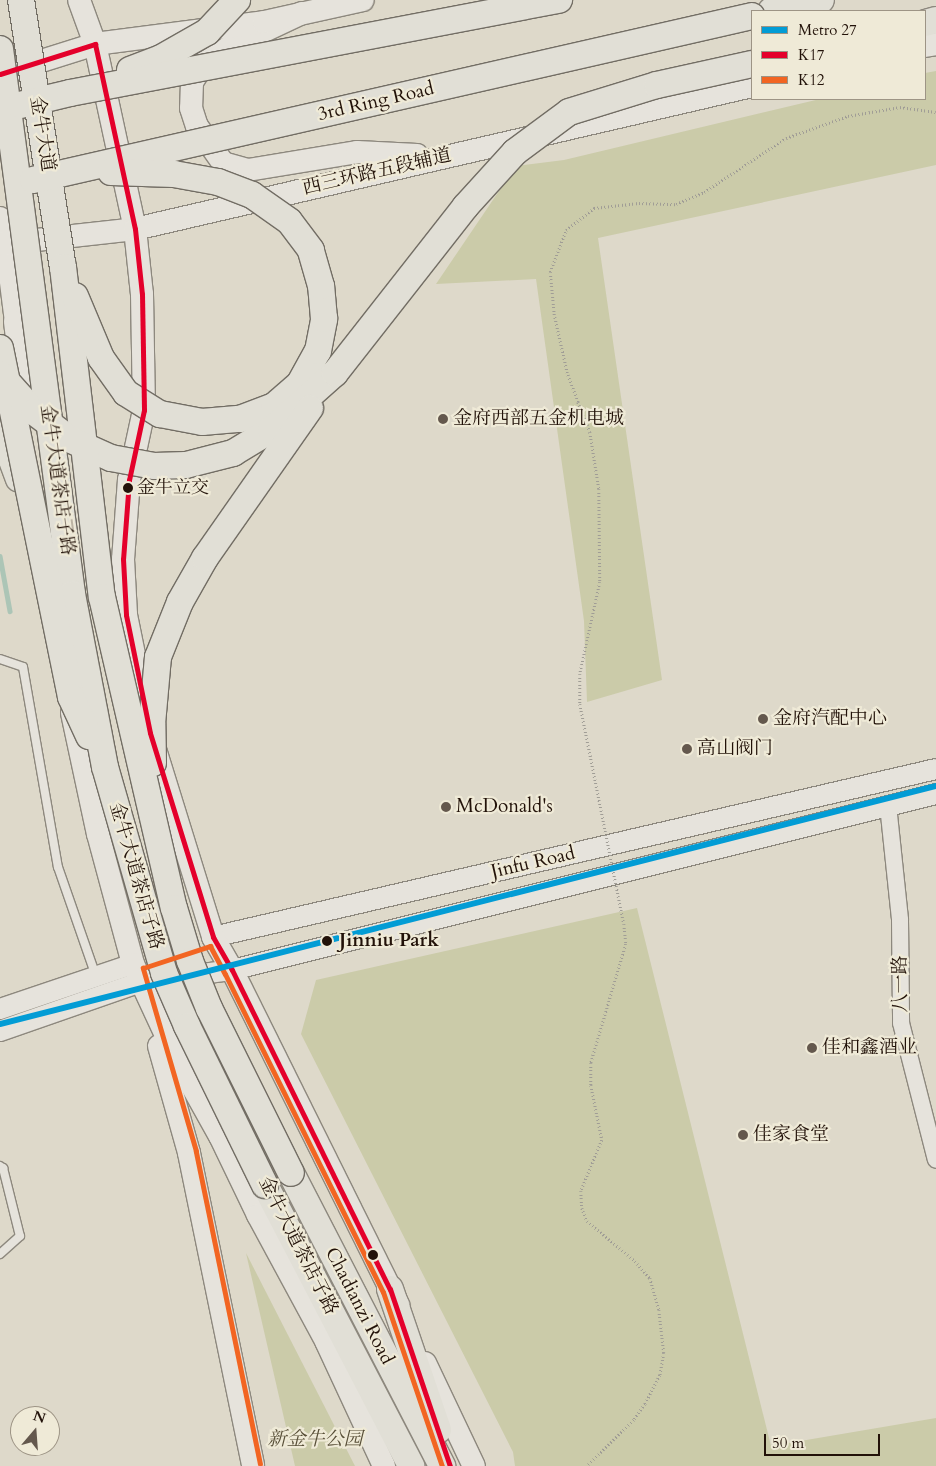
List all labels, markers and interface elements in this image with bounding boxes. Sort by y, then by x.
legend [751,10,926,100]
text: Metro 27 [798,20,857,40]
text: K17 [798,45,825,65]
text: K12 [798,70,825,90]
street label: 3rd Ring Road [316,78,436,126]
street label: 金牛大道 [25,95,59,173]
street label: 西三环路五段辅道 [300,144,454,200]
street label: 金牛大道茶店子路 [35,403,79,557]
place label: 金府西部五金机电城 [453,408,624,430]
marker: 金府西部五金机电城 [437,413,449,425]
place label: 金牛立交 [137,477,209,499]
marker: 金牛立交 [123,483,133,493]
place label: 金府汽配中心 [773,708,887,730]
marker: 金府汽配中心 [757,713,769,725]
place label: 高山阀门 [697,738,773,760]
marker: 高山阀门 [681,743,693,755]
place label: McDonald's [456,796,553,818]
street label: 金牛大道茶店子路 [104,800,168,952]
marker: McDonald's [440,801,452,813]
street label: Jinfu Road [489,842,577,884]
place label: Jinniu Park [339,930,439,952]
marker: Jinniu Park [319,933,335,949]
street label: 八一路 [890,956,912,1012]
place label: 佳和鑫酒业 [822,1037,917,1059]
marker: 佳和鑫酒业 [806,1042,818,1054]
place label: 佳家食堂 [753,1124,829,1146]
marker: 佳家食堂 [737,1129,749,1141]
street label: 金牛大道茶店子路 [253,1173,343,1319]
street label: Chadianzi Road [320,1244,398,1368]
unlabelled marker [368,1250,378,1260]
north arrow [10,1406,60,1456]
text: N [31,1406,48,1428]
scale bar [766,1424,882,1456]
park label: 新金牛公园 [268,1429,362,1451]
text: 50 m [772,1433,804,1453]

